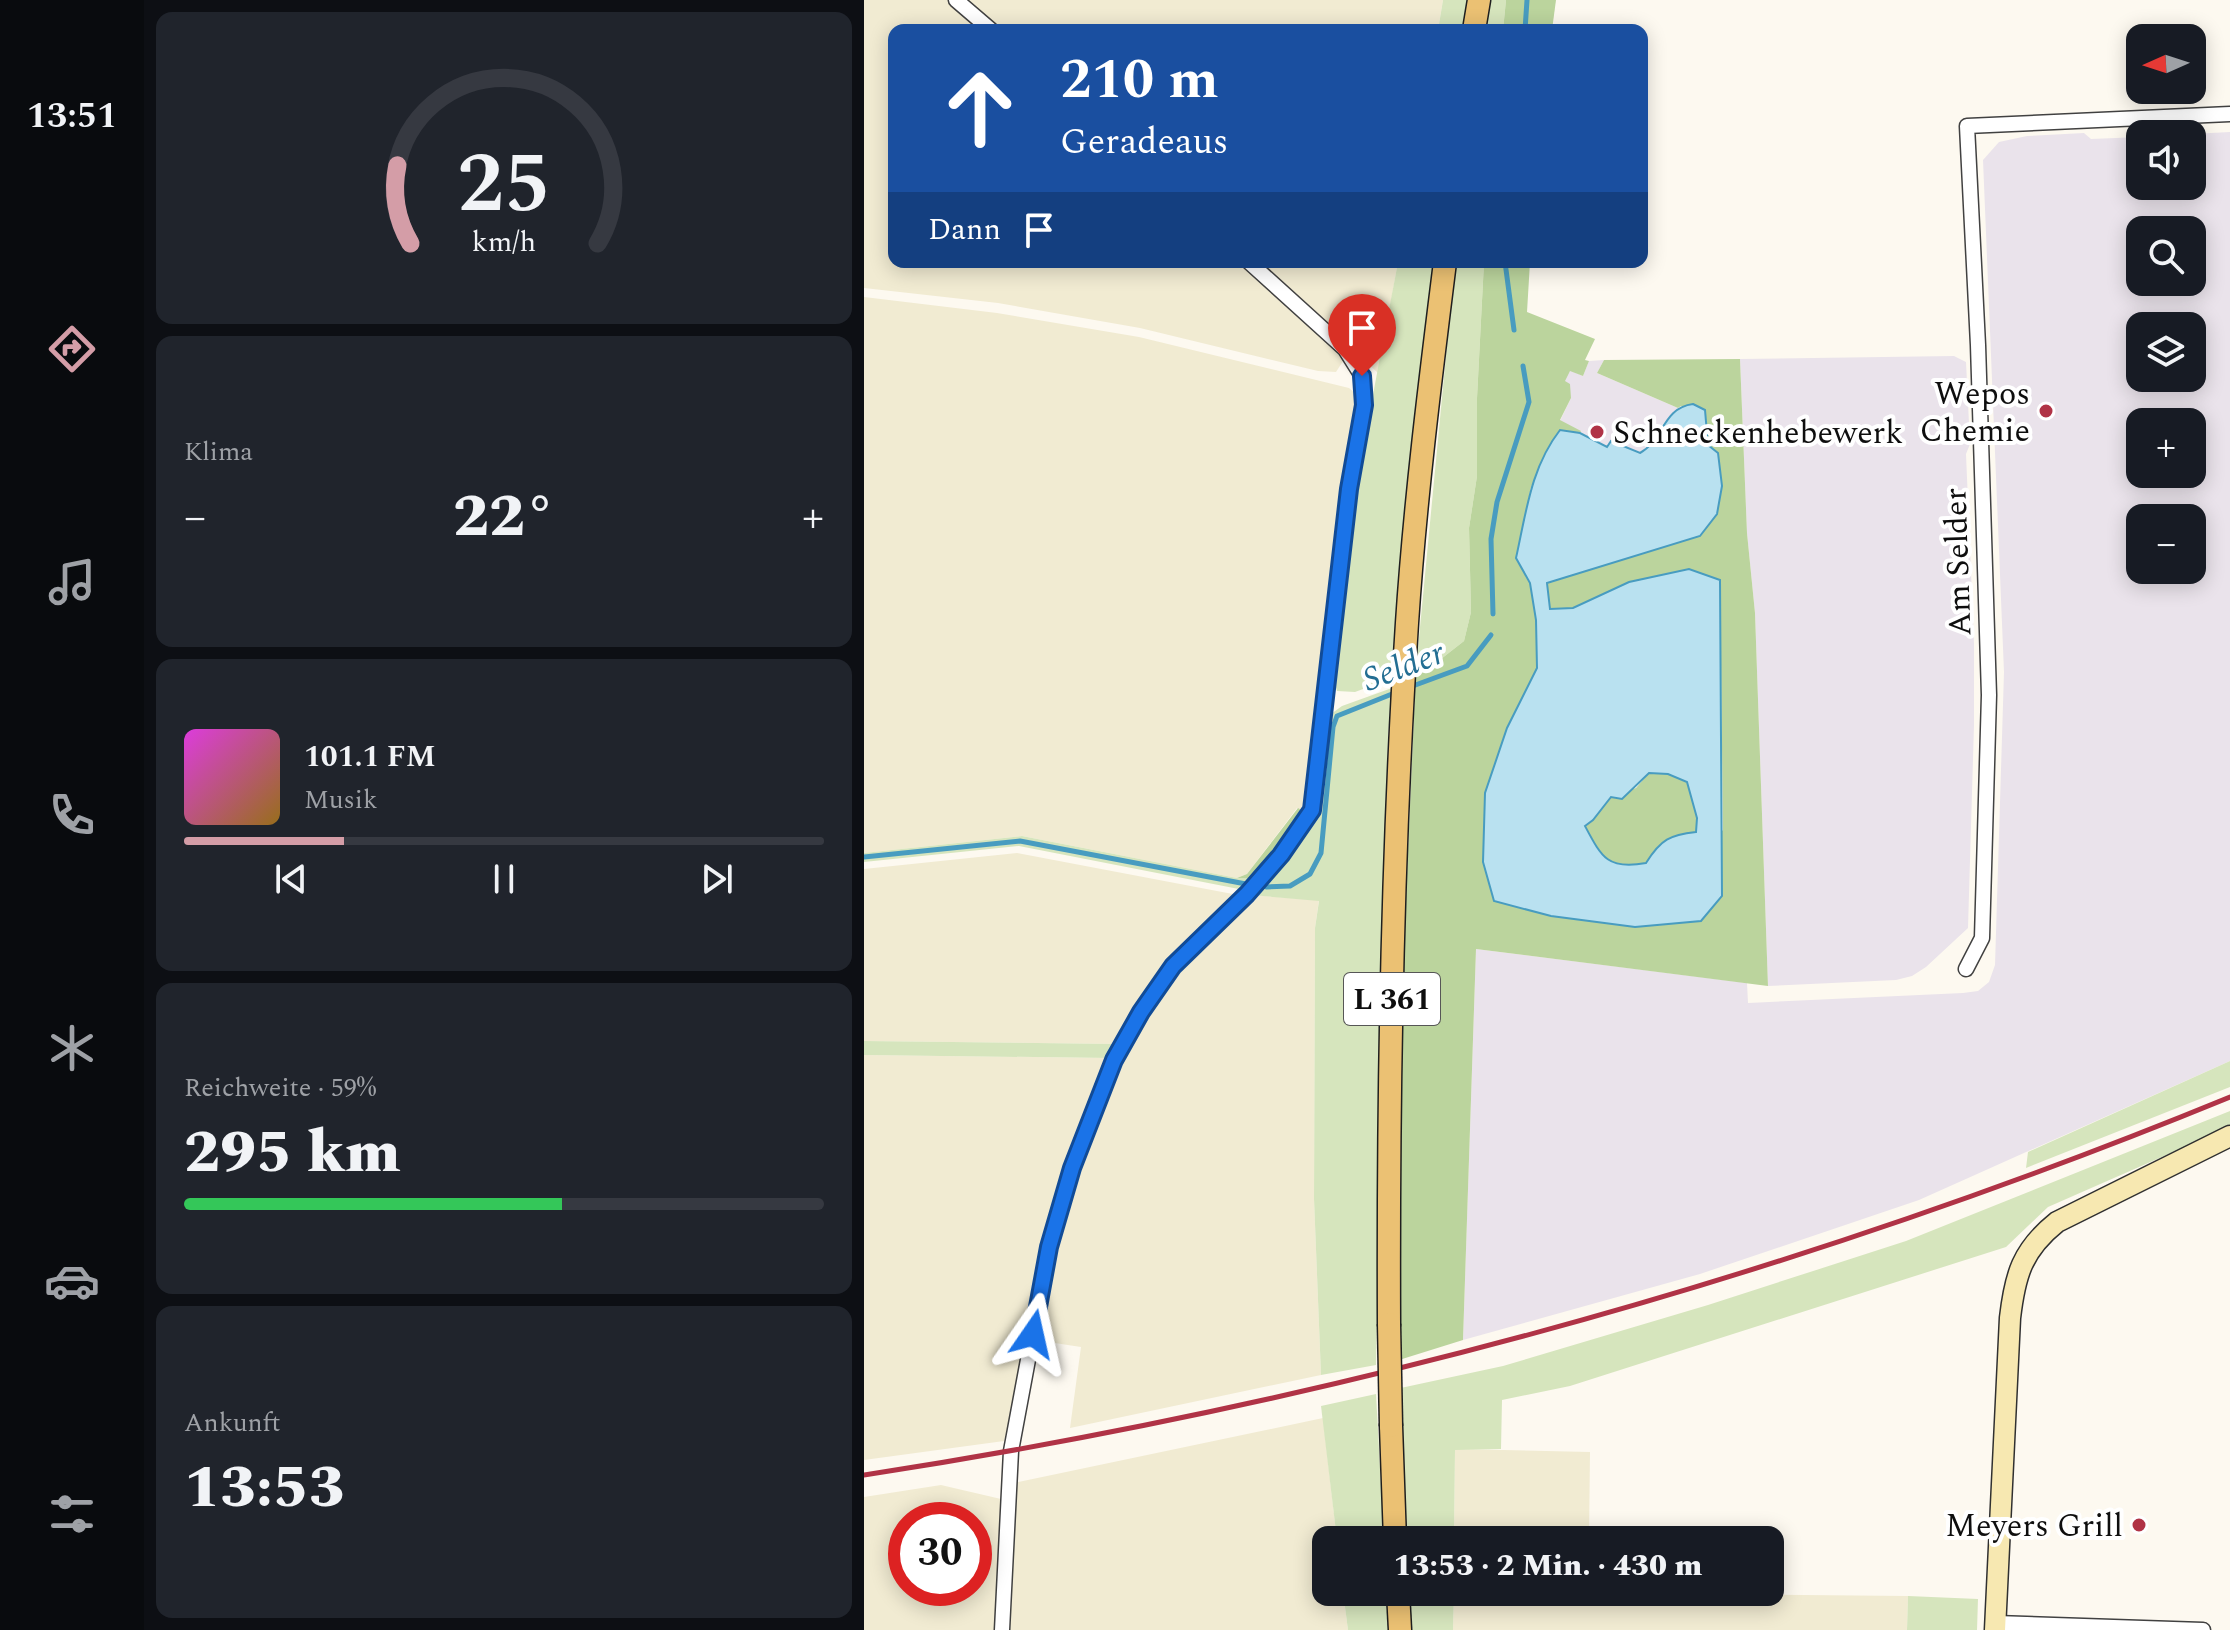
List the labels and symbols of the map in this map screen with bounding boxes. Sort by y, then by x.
north arrow [2126,24,2206,104]
pin [1328,294,1396,376]
place label: Wepos Chemie [1920,370,2030,456]
marker: Wepos Chemie [2037,402,2055,420]
place label: Schneckenhebewerk [1613,409,1903,458]
marker: Schneckenhebewerk [1588,423,1606,441]
street label: Am Selder [1931,487,1986,637]
water label: Selder [1355,627,1453,706]
road number: L 361 [1344,973,1440,1025]
position arrow [991,1292,1075,1376]
speed limit sign: 30 [888,1502,992,1606]
place label: Meyers Grill [1945,1502,2123,1551]
marker: Meyers Grill [2130,1516,2148,1534]

